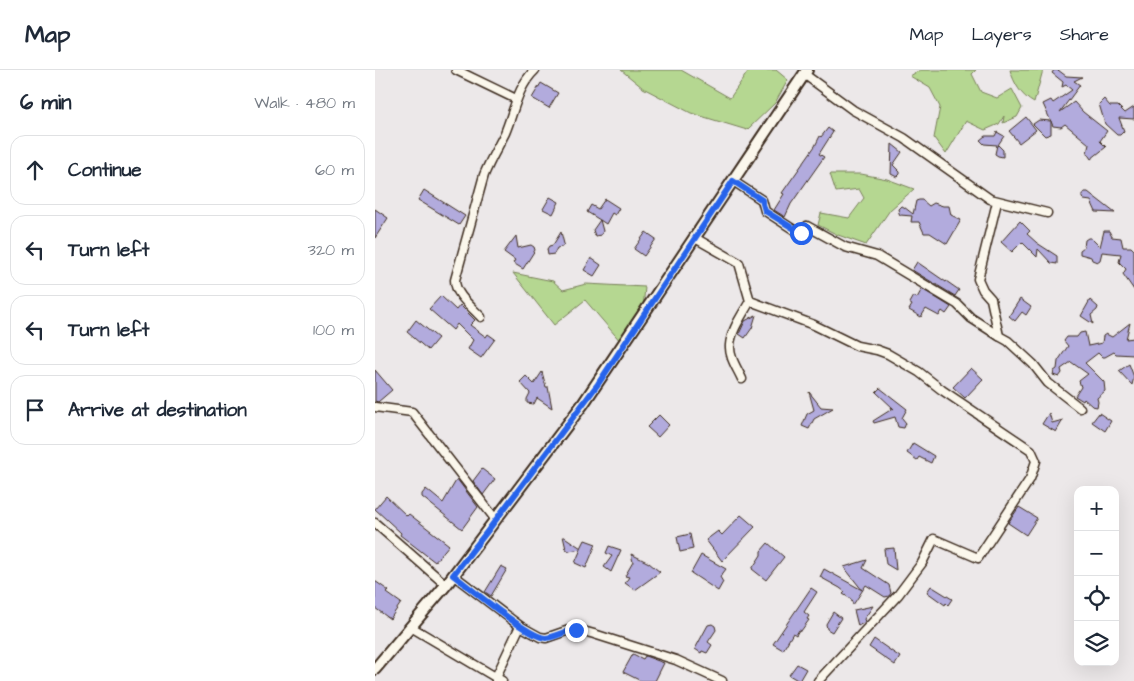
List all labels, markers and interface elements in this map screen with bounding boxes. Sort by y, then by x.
text: Map [25,18,70,52]
text: Map [909,22,943,47]
text: Layers [971,22,1032,47]
text: Share [1060,22,1109,47]
text: 6 min [20,88,72,117]
text: Walk · 480 m [254,92,355,114]
icon: ahead [21,156,49,184]
text: Continue [68,157,142,184]
text: 60 m [315,159,354,181]
route start [790,222,813,245]
icon: left [21,236,49,264]
text: Turn left [68,237,149,264]
text: 320 m [308,239,354,261]
icon: left [21,316,49,344]
text: Turn left [68,317,149,344]
text: 100 m [313,319,354,341]
icon: arrive [21,396,49,424]
text: Arrive at destination [68,397,247,424]
map controls [1074,486,1119,666]
button: + [1074,486,1119,531]
button: − [1074,531,1119,576]
button: locate [1074,576,1119,621]
route end [565,619,588,642]
button: layers [1074,621,1119,666]

